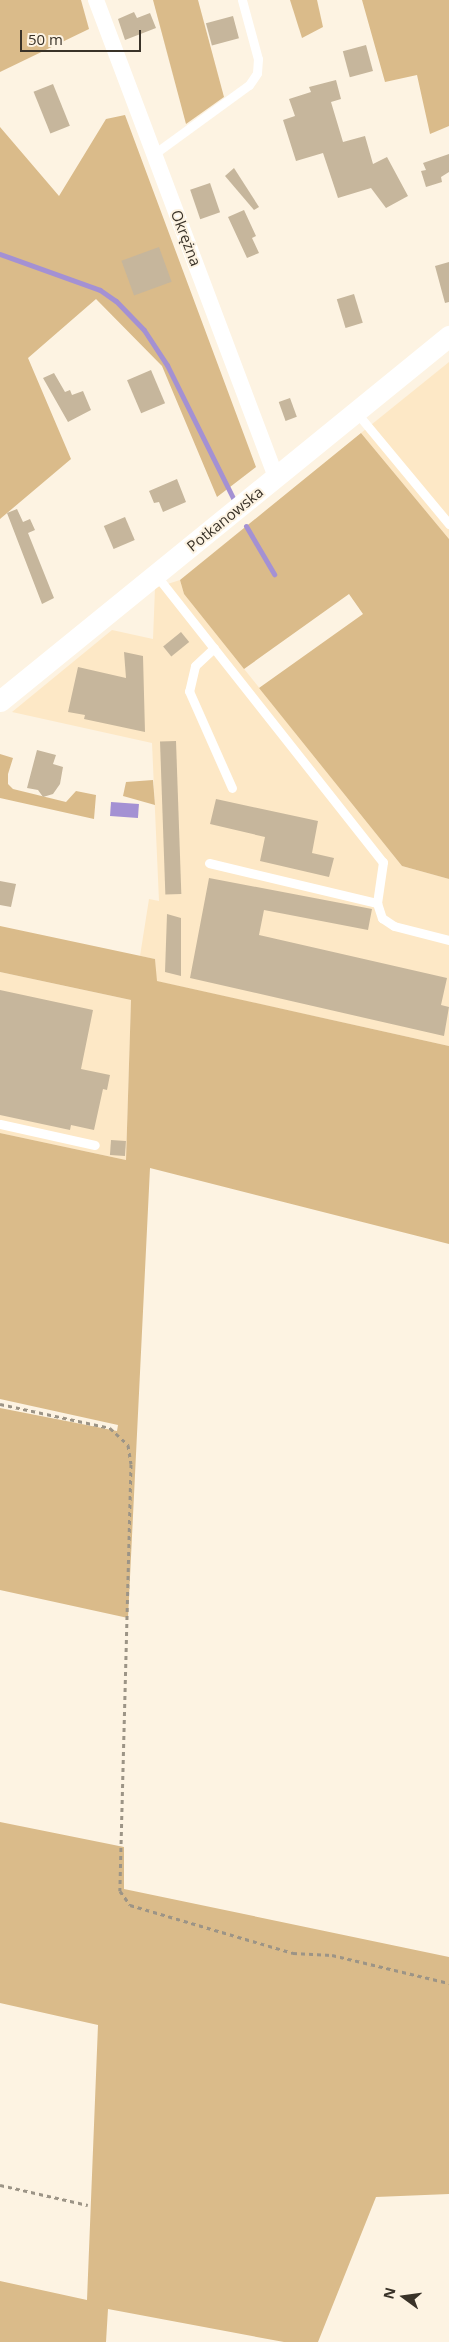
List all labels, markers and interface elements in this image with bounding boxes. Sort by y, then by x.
scale bar [22,20,144,52]
text: 50 m [28,29,63,49]
street label: Okrężna [167,207,205,269]
street label: Potkanowska [183,483,267,555]
north arrow [379,2272,429,2322]
text: N [378,2285,400,2301]

